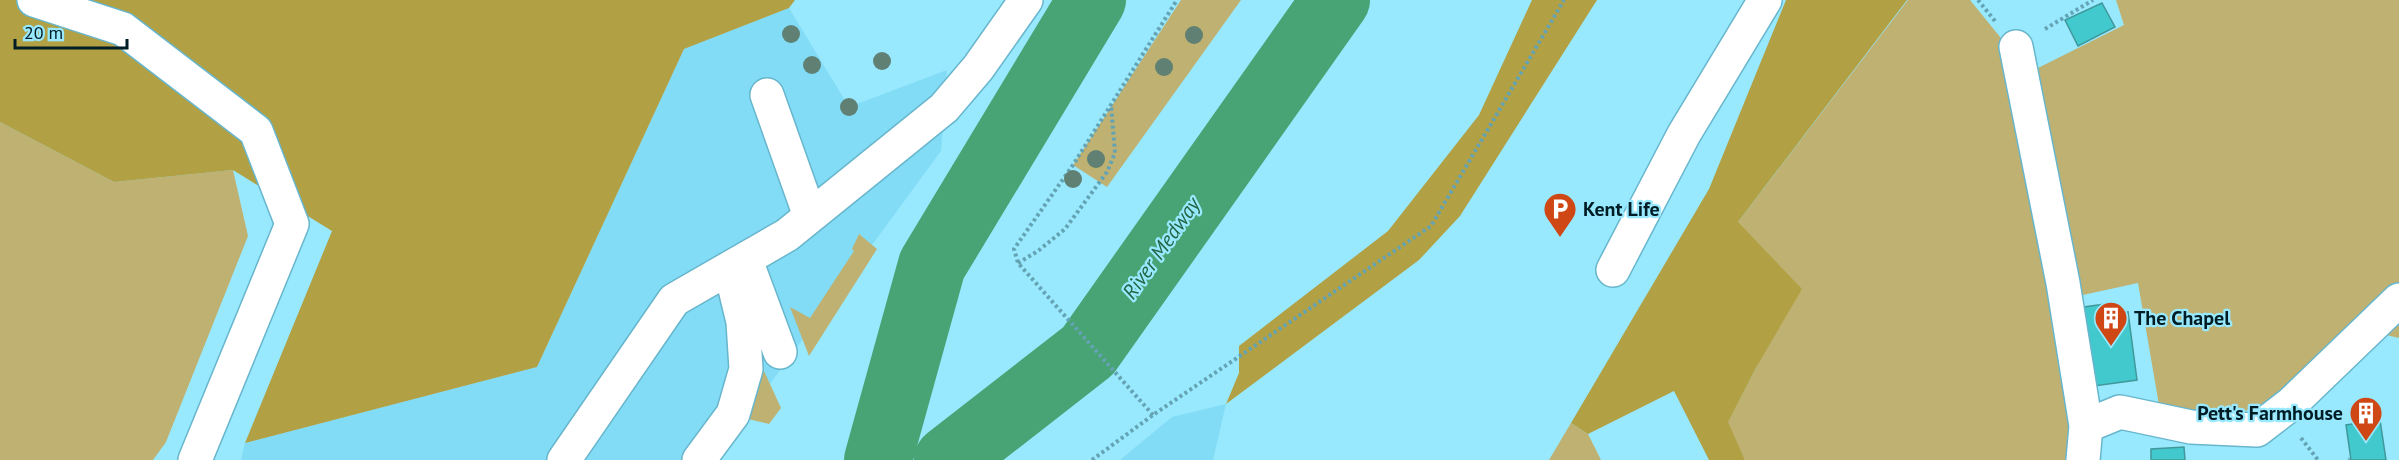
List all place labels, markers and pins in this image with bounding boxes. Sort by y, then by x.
parking icon: Kent Life [1542,191,1578,238]
place label: Kent Life [1583,196,1660,222]
building icon: The Chapel [2093,300,2129,347]
place label: The Chapel [2134,305,2230,331]
building icon: Pett's Farmhouse [2348,395,2384,442]
place label: Pett's Farmhouse [2197,400,2343,426]

